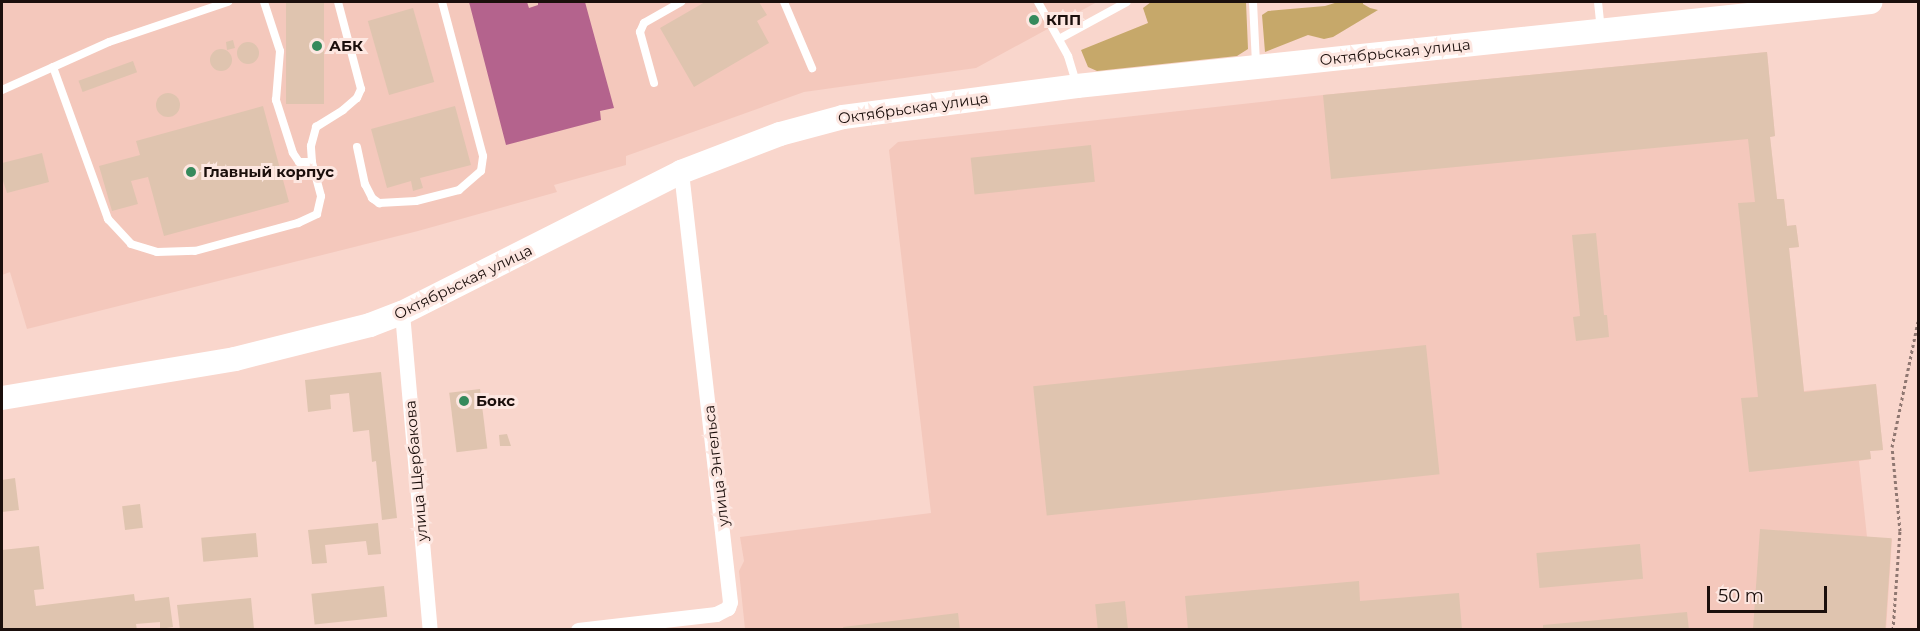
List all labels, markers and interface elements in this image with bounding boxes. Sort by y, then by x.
place label: КПП [1046,11,1081,29]
marker: КПП [1027,13,1041,27]
street label: Октябрьская улица [1319,35,1471,69]
place label: АБК [329,37,363,55]
marker: АБК [310,39,324,53]
street label: Октябрьская улица [837,89,989,127]
place label: Главный корпус [203,163,334,181]
marker: Главный корпус [184,165,198,179]
street label: Октябрьская улица [391,241,535,323]
place label: Бокс [476,392,515,410]
marker: Бокс [457,394,471,408]
street label: улица Щербакова [401,400,431,542]
street label: улица Энгельса [700,404,732,528]
scale bar [1710,574,1830,612]
text: 50 m [1718,585,1764,607]

